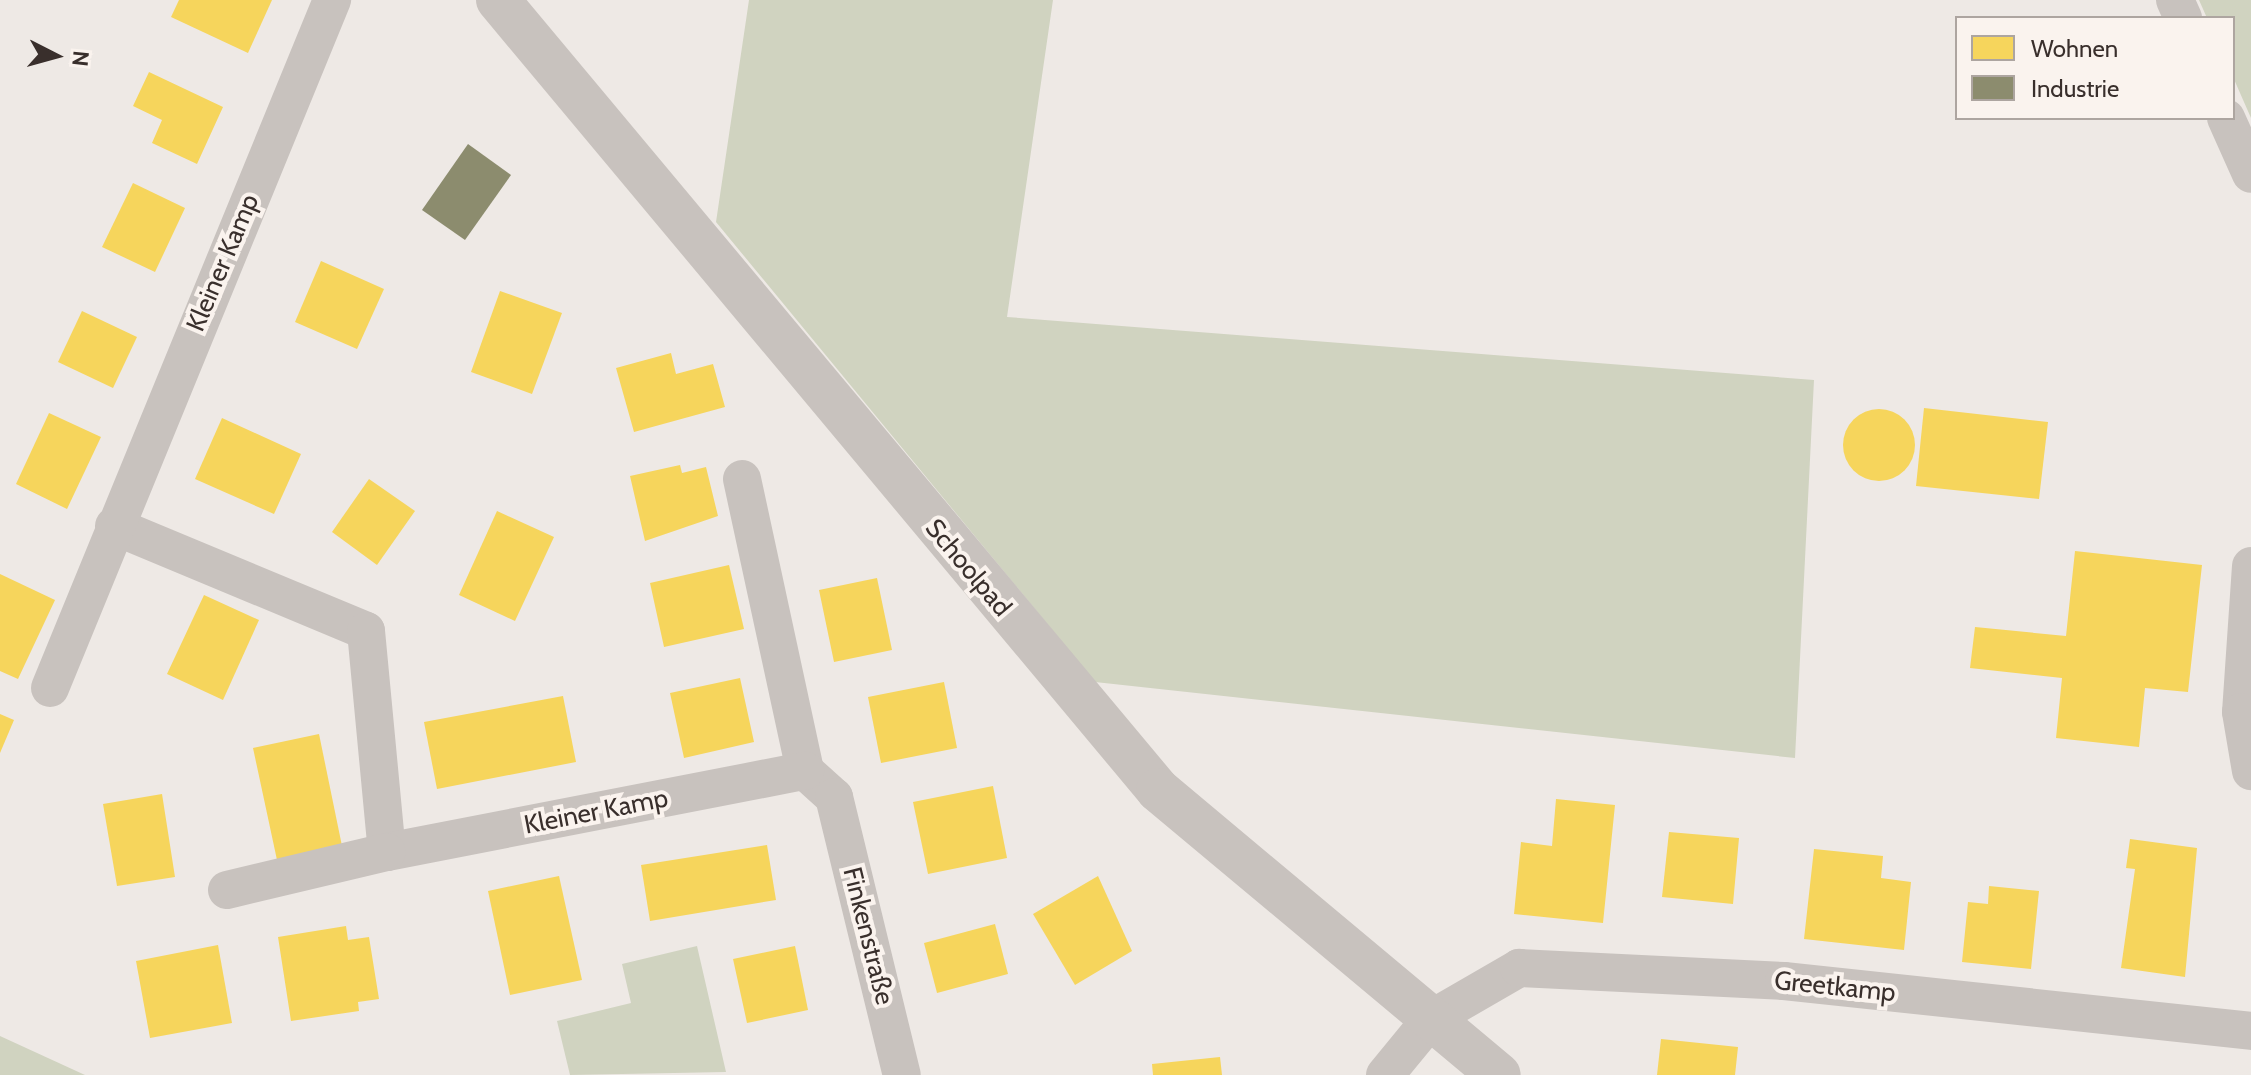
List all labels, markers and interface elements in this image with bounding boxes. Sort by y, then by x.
north arrow [16,16,96,96]
legend [1955,16,2235,120]
text: Wohnen [2031,34,2118,63]
text: N [66,49,95,68]
text: Industrie [2031,74,2119,103]
street label: Kleiner Kamp [180,190,266,336]
street label: Schoolpad [918,513,1018,623]
street label: Kleiner Kamp [521,783,671,841]
street label: Finkenstraße [836,864,900,1008]
street label: Greetkamp [1773,965,1897,1009]

